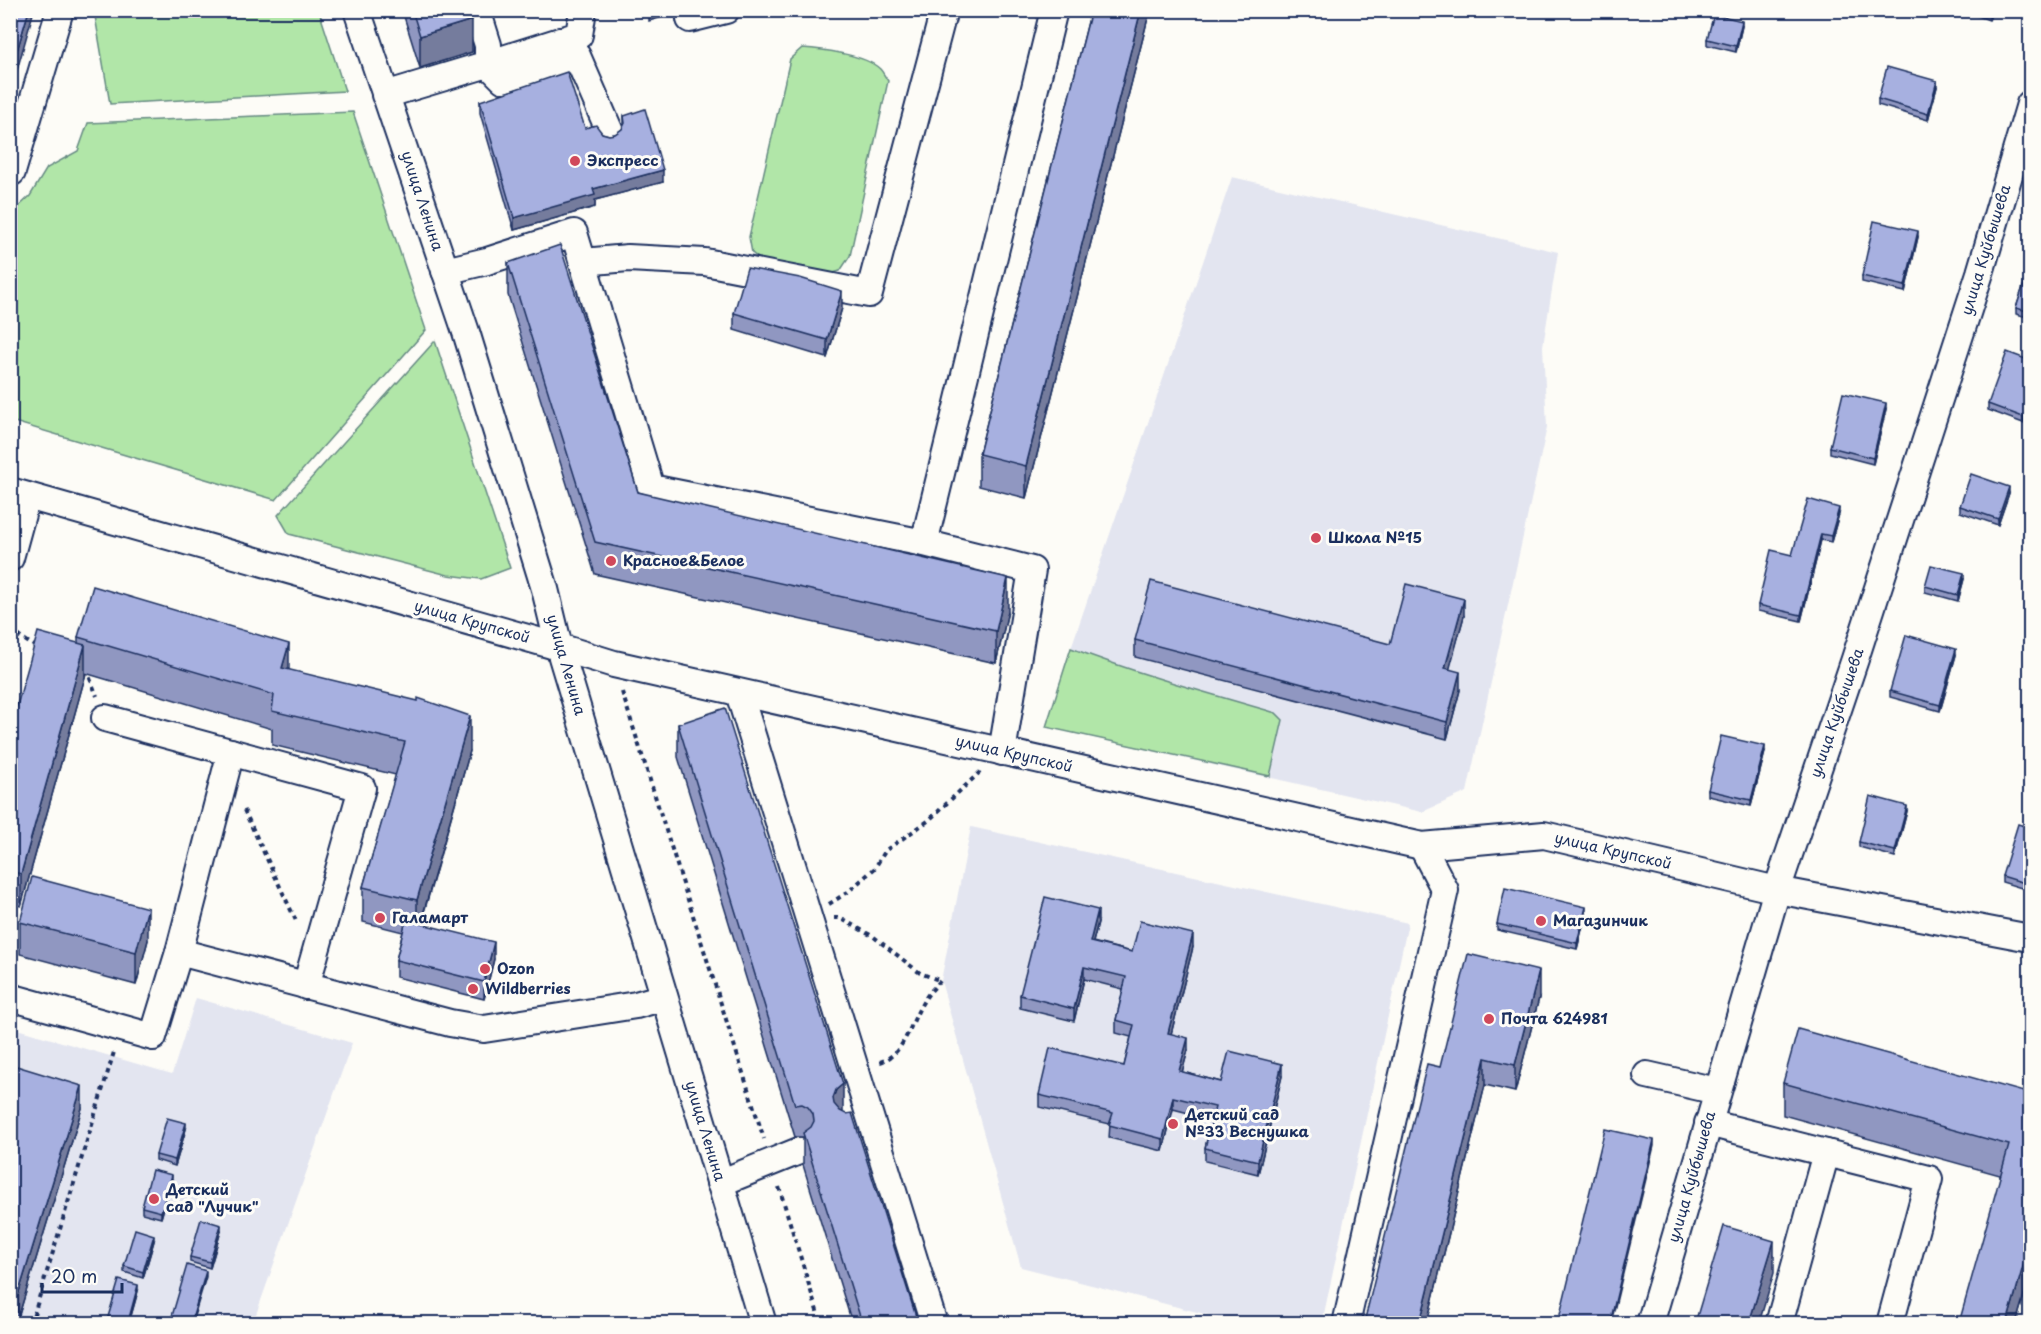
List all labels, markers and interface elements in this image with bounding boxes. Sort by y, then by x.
street label: улица Ленина [396,147,451,254]
place label: Экспресс [587,148,658,171]
marker: Экспресс [568,154,582,168]
street label: улица Куйбышева [1954,181,2016,318]
place label: Школа №15 [1328,525,1422,548]
marker: Школа №15 [1309,531,1323,545]
place label: Красное&Белое [623,548,745,571]
marker: Красное&Белое [604,554,618,568]
street label: улица Крупской [412,593,533,648]
street label: улица Ленина [542,611,593,718]
street label: улица Куйбышева [1803,644,1869,780]
street label: улица Крупской [954,728,1075,777]
street label: улица Крупской [1553,825,1674,874]
place label: Галамарт [392,905,469,928]
place label: Магазинчик [1553,908,1648,931]
marker: Галамарт [373,911,387,925]
marker: Магазинчик [1534,914,1548,928]
place label: Ozon [497,956,535,979]
marker: Ozon [478,962,492,976]
place label: Wildberries [485,976,571,999]
marker: Wildberries [466,982,480,996]
place label: Почта 624981 [1501,1006,1608,1029]
marker: Почта 624981 [1482,1012,1496,1026]
street label: улица Ленина [680,1077,733,1184]
place label: Детский сад №33 Веснушка [1184,1102,1309,1142]
street label: улица Куйбышева [1661,1108,1721,1245]
marker: Детский сад №33 Веснушка [1166,1117,1180,1131]
place label: Детский сад "Лучик" [165,1177,259,1217]
marker: Детский сад "Лучик" [147,1192,161,1206]
scale bar [42,1256,122,1294]
text: 20 m [51,1262,97,1289]

